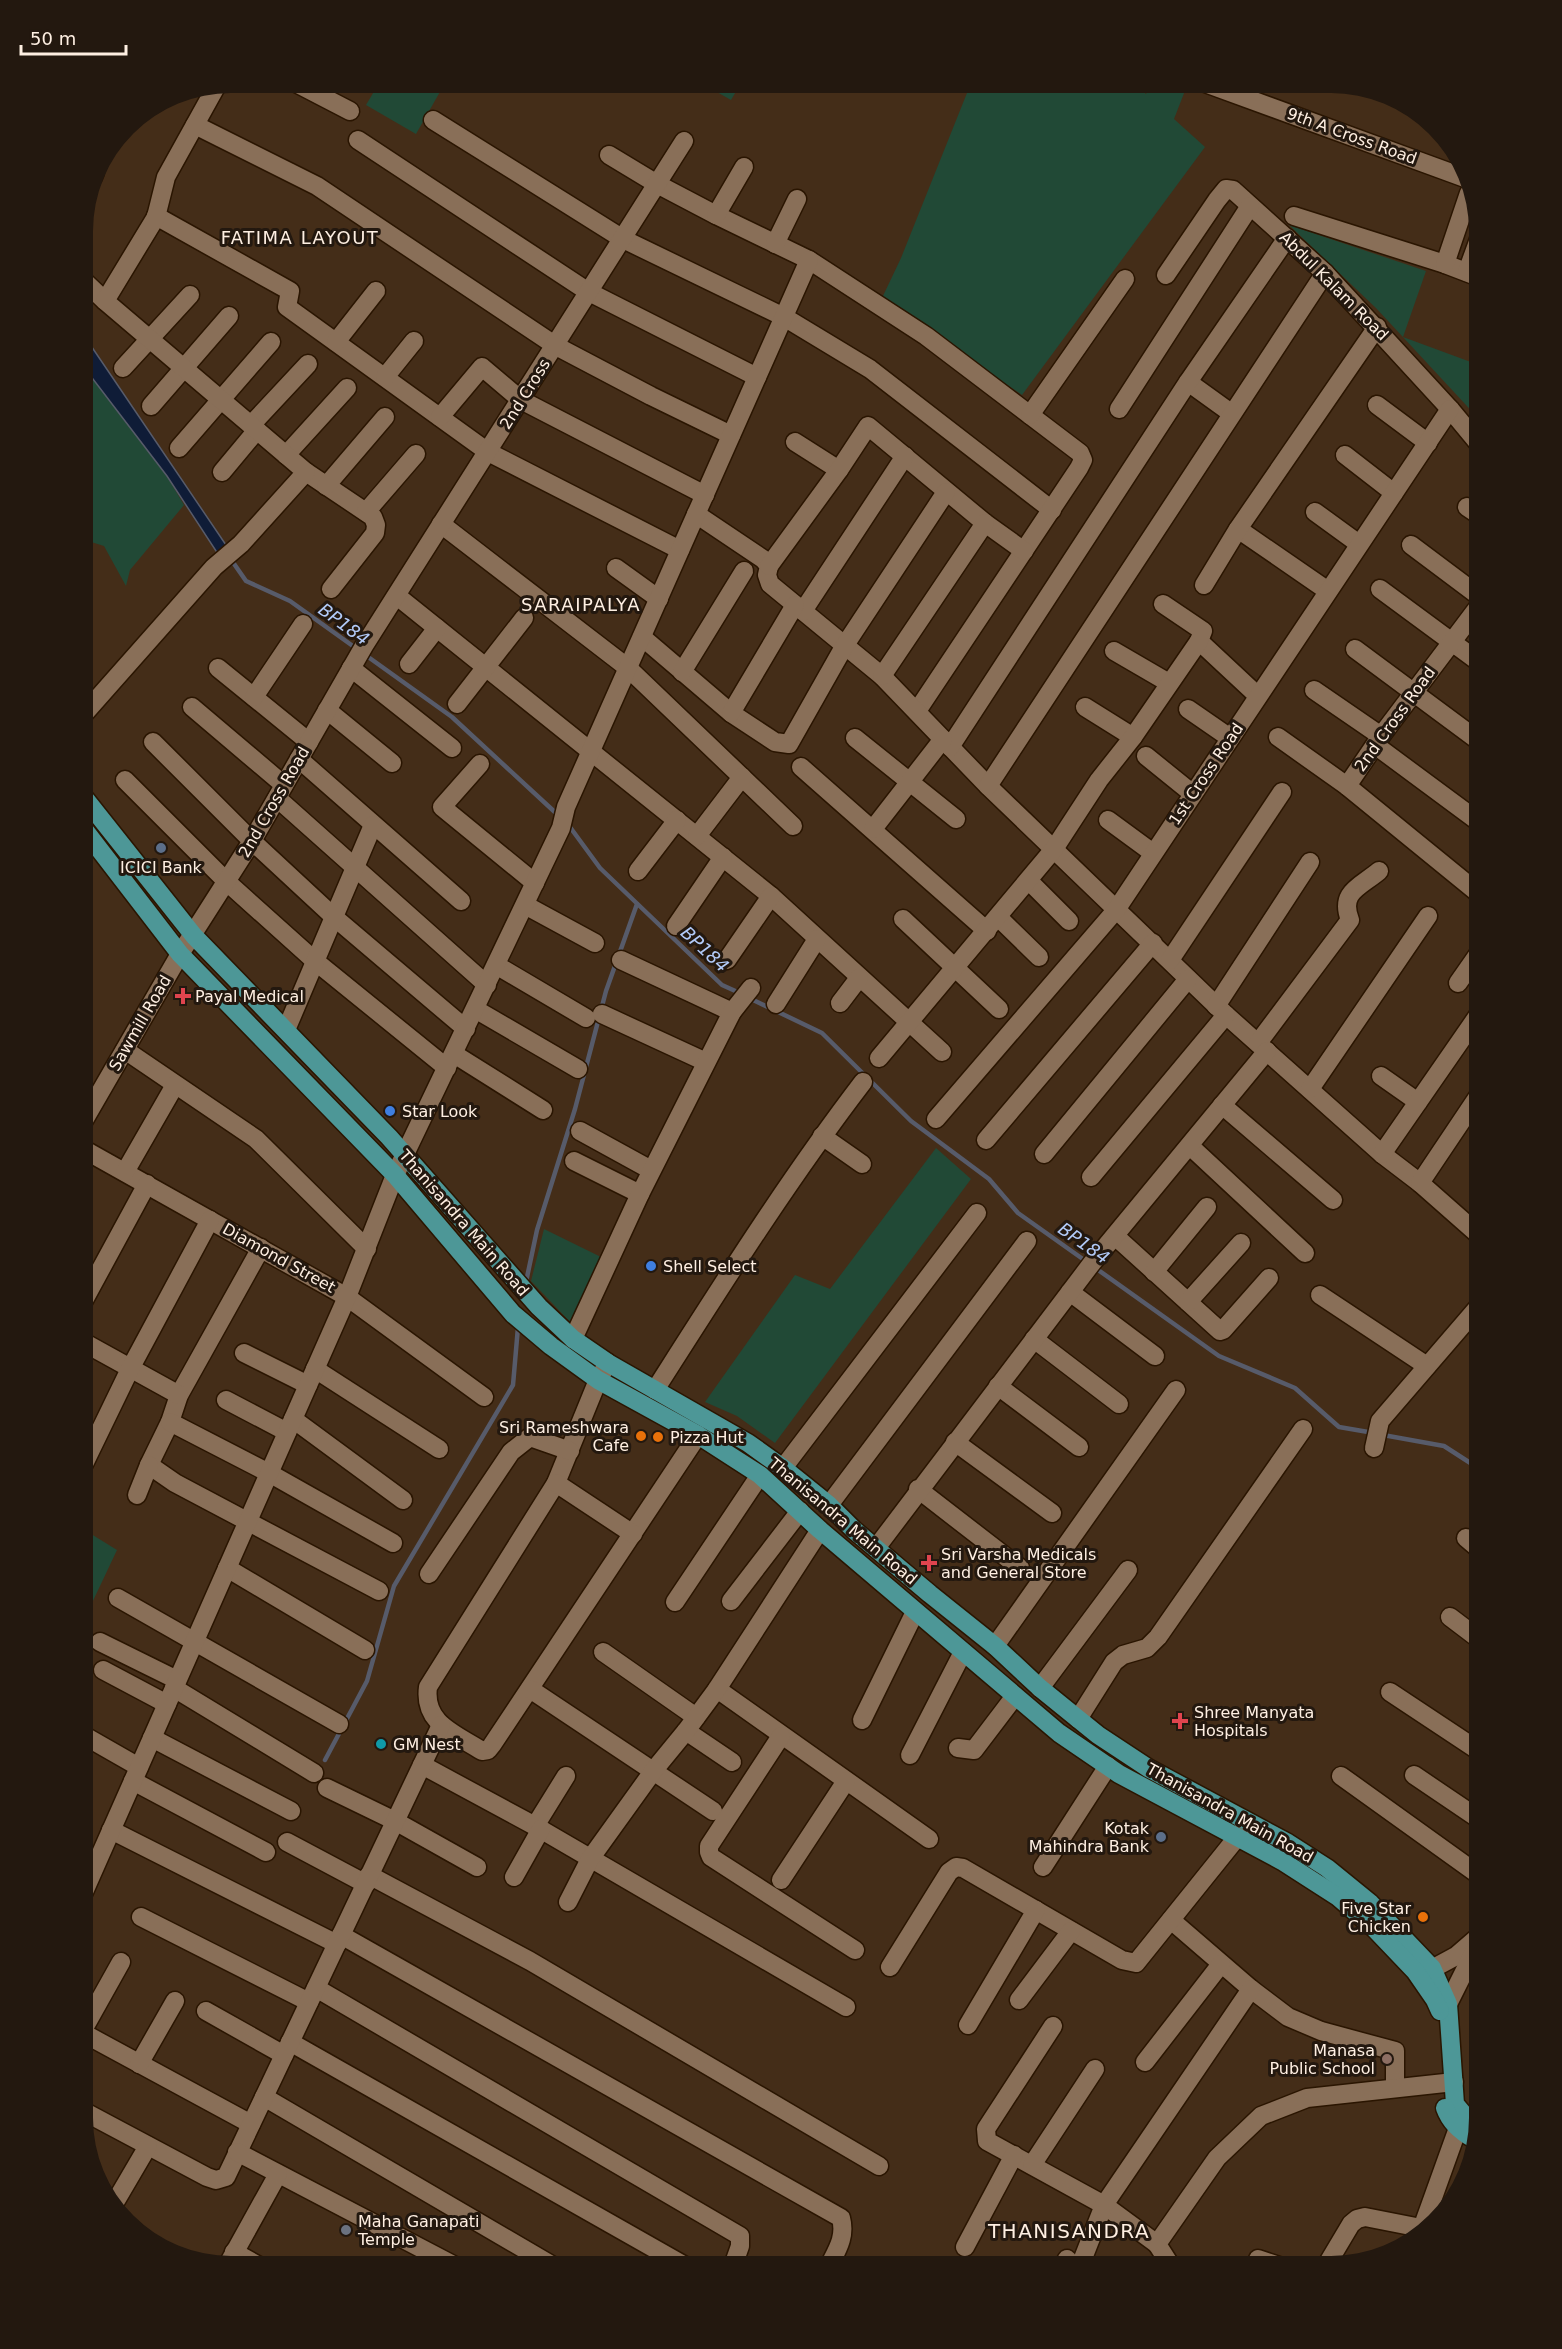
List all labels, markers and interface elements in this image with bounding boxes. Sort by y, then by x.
scale bar [21,18,126,56]
text: 50 m [30,28,76,49]
street label: 9th A Cross Road [1284,104,1420,168]
district label: FATIMA LAYOUT [221,227,379,248]
street label: Abdul Kalam Road [1276,228,1392,344]
street label: 2nd Cross [496,355,554,433]
district label: SARAIPALYA [521,594,641,615]
water label: BP184 [315,599,373,649]
street label: 2nd Cross Road [1351,663,1439,775]
street label: 1st Cross Road [1165,719,1247,829]
street label: 2nd Cross Road [235,743,313,861]
marker: ICICI Bank [154,841,168,855]
place label: ICICI Bank [120,858,203,877]
water label: BP184 [677,922,733,976]
street label: Sawmill Road [105,972,175,1074]
place label: Payal Medical [195,987,304,1006]
marker: Payal Medical [176,989,190,1003]
place label: Star Look [402,1102,478,1121]
marker: Star Look [383,1104,397,1118]
street label: Thanisandra Main Road [395,1145,533,1300]
water label: BP184 [1054,1218,1114,1268]
street label: Diamond Street [219,1219,339,1297]
place label: Shell Select [663,1257,756,1276]
marker: Shell Select [644,1259,658,1273]
place label: Sri Rameshwara Cafe [499,1418,629,1455]
place label: Pizza Hut [670,1428,744,1447]
marker: Sri Rameshwara Cafe [634,1429,648,1443]
marker: Pizza Hut [651,1430,665,1444]
street label: Thanisandra Main Road [764,1453,921,1589]
place label: Sri Varsha Medicals and General Store [941,1545,1096,1582]
marker: Sri Varsha Medicals and General Store [922,1556,936,1570]
place label: Shree Manyata Hospitals [1194,1703,1314,1740]
marker: Shree Manyata Hospitals [1171,1712,1189,1730]
place label: GM Nest [393,1735,461,1754]
marker: GM Nest [374,1737,388,1751]
street label: Thanisandra Main Road [1142,1759,1317,1867]
place label: Kotak Mahindra Bank [1029,1819,1150,1856]
marker: Kotak Mahindra Bank [1154,1830,1168,1844]
place label: Five Star Chicken [1341,1899,1411,1936]
marker: Five Star Chicken [1416,1910,1430,1924]
place label: Manasa Public School [1269,2041,1375,2078]
marker: Manasa Public School [1380,2052,1394,2066]
place label: Maha Ganapati Temple [357,2212,479,2249]
district label: THANISANDRA [987,2219,1150,2243]
marker: Maha Ganapati Temple [339,2223,353,2237]

